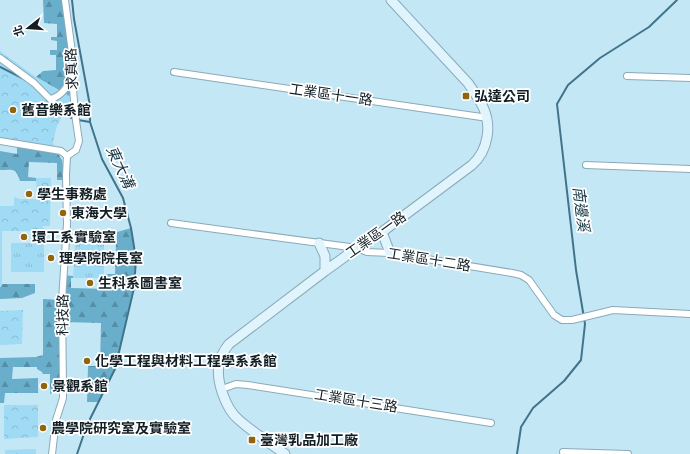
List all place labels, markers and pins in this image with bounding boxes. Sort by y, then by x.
place label: 弘達公司 [474,88,530,105]
marker: 弘達公司 [461,91,471,101]
place label: 舊音樂系館 [21,102,91,119]
marker: 舊音樂系館 [8,105,18,115]
place label: 學生事務處 [37,186,107,203]
marker: 學生事務處 [24,189,34,199]
place label: 東海大學 [71,205,127,222]
marker: 東海大學 [58,208,68,218]
place label: 環工系實驗室 [32,229,116,246]
marker: 環工系實驗室 [19,232,29,242]
place label: 理學院院長室 [59,250,143,267]
marker: 理學院院長室 [46,253,56,263]
place label: 生科系圖書室 [98,275,182,292]
marker: 生科系圖書室 [85,278,95,288]
place label: 化學工程與材料工程學系系館 [95,353,277,370]
marker: 化學工程與材料工程學系系館 [82,356,92,366]
place label: 景觀系館 [52,378,108,395]
marker: 景觀系館 [39,381,49,391]
place label: 農學院研究室及實驗室 [51,420,191,437]
marker: 農學院研究室及實驗室 [38,423,48,433]
place label: 臺灣乳品加工廠 [260,432,358,449]
marker: 臺灣乳品加工廠 [247,435,257,445]

